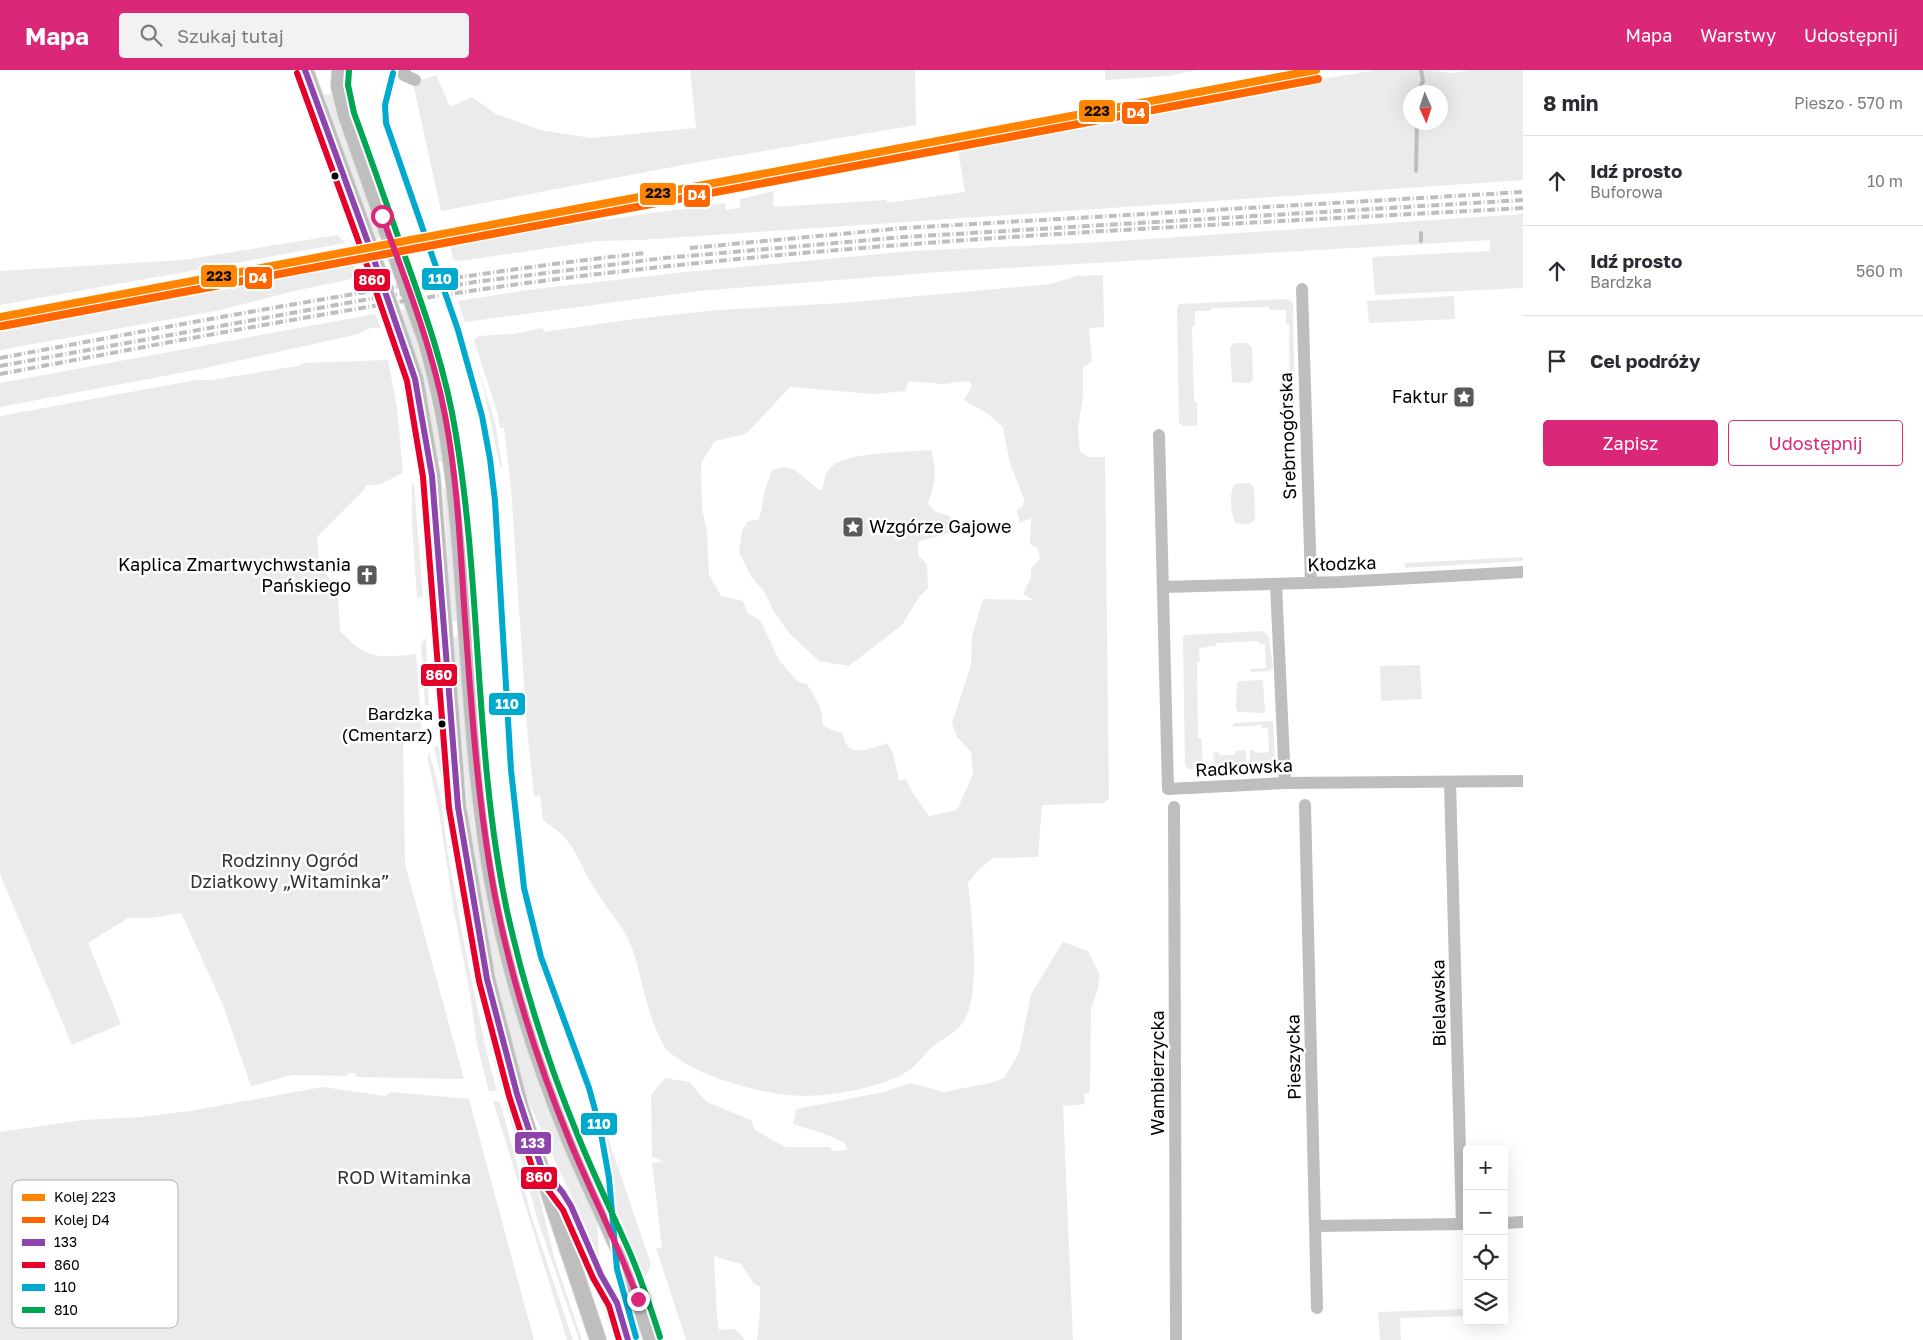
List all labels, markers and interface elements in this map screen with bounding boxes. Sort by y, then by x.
search box [119,13,469,58]
text: Mapa [25,21,89,50]
icon: search [137,21,165,49]
text: Szukaj tutaj [177,24,284,47]
text: Mapa [1625,24,1672,46]
text: Warstwy [1700,24,1776,46]
text: Udostępnij [1804,24,1898,46]
north arrow [1403,85,1448,130]
text: 8 min [1543,90,1599,116]
text: Pieszo · 570 m [1794,93,1903,113]
line badge: 223 [1078,99,1116,123]
line badge: D4 [1121,101,1150,125]
text: 223 [1084,102,1110,119]
text: D4 [1127,104,1146,121]
text: Idź prosto [1590,159,1682,182]
icon: ahead [1543,167,1571,195]
unlabelled marker [330,171,340,181]
text: 10 m [1867,171,1903,191]
line badge: 223 [639,182,677,206]
text: Buforowa [1590,182,1663,202]
text: 223 [645,184,671,201]
line badge: D4 [683,184,711,208]
text: D4 [688,186,707,203]
route start [371,205,394,228]
text: Idź prosto [1590,249,1682,272]
icon: ahead [1543,257,1571,285]
text: 560 m [1856,261,1903,281]
line badge: 223 [200,264,238,288]
line badge: D4 [244,266,273,290]
text: 223 [206,267,232,284]
line badge: 110 [421,267,459,291]
line badge: 860 [353,268,391,292]
text: D4 [249,269,268,286]
text: 110 [428,270,452,287]
text: 860 [359,271,385,288]
text: Bardzka [1590,272,1652,292]
icon: arrive [1543,347,1571,375]
text: Cel podróży [1590,349,1700,372]
street label: Srebrnogórska [1274,372,1300,500]
place label: Faktur [1392,385,1448,407]
place icon: Faktur [1452,385,1476,409]
button: Zapisz [1543,420,1718,466]
button: Udostępnij [1728,420,1903,466]
place icon: Wzgórze Gajowe [841,515,865,539]
place label: Wzgórze Gajowe [869,515,1011,537]
street label: Kłodzka [1307,551,1377,575]
place label: Kaplica Zmartwychwstania Pańskiego [118,553,351,596]
church icon: Kaplica Zmartwychwstania Pańskiego [355,563,379,587]
line badge: 860 [420,663,458,687]
text: 860 [426,666,452,683]
line badge: 110 [488,692,526,716]
text: 110 [495,695,519,712]
place label: Bardzka (Cmentarz) [341,703,433,745]
marker: Bardzka (Cmentarz) [437,719,447,729]
street label: Radkowska [1194,753,1293,781]
park label: Rodzinny Ogród Działkowy „Witaminka” [190,849,390,892]
street label: Bielawska [1426,959,1450,1047]
street label: Wambierzycka [1146,1010,1168,1136]
street label: Pieszycka [1281,1014,1305,1100]
line badge: 110 [580,1112,618,1136]
text: 110 [587,1115,611,1132]
line badge: 133 [514,1131,552,1155]
text: 133 [521,1134,545,1151]
map controls [1463,1145,1508,1325]
button: + [1463,1145,1508,1190]
park label: ROD Witaminka [337,1166,471,1188]
line badge: 860 [520,1166,558,1190]
text: 860 [526,1168,552,1185]
legend [12,1180,178,1328]
text: Kolej 223 [54,1188,116,1205]
button: − [1463,1190,1508,1235]
text: Kolej D4 [54,1211,110,1228]
text: 133 [54,1233,77,1250]
button: locate [1463,1235,1508,1280]
text: 860 [54,1256,80,1273]
text: 110 [54,1278,76,1295]
button: layers [1463,1280,1508,1325]
route end [627,1288,650,1311]
text: 810 [54,1301,78,1318]

